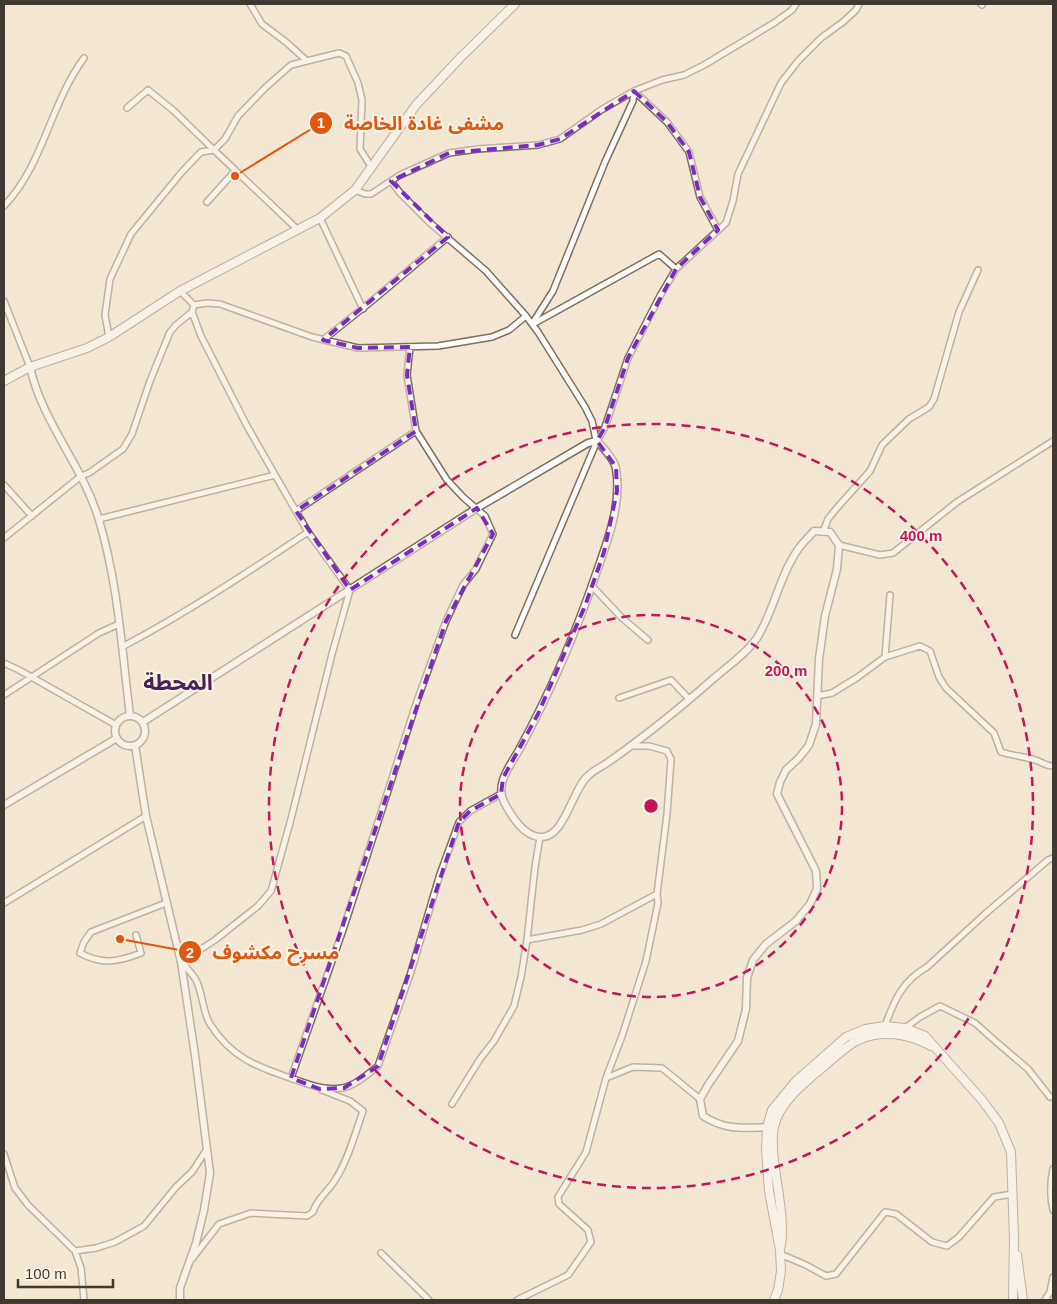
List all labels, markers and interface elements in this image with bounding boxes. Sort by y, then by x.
callout: مشفى غادة الخاصة [309,106,514,140]
text: مشفى غادة الخاصة [344,113,504,134]
text: 1 [317,114,325,131]
text: 400 m [900,527,942,544]
text: 200 m [765,662,807,679]
district label: المحطة [143,670,213,695]
centre of rings [642,797,660,815]
callout: مسرح مكشوف [177,935,349,969]
text: مسرح مكشوف [213,942,339,966]
text: 2 [186,944,194,961]
scale bar [18,1256,112,1288]
text: 100 m [25,1265,67,1282]

